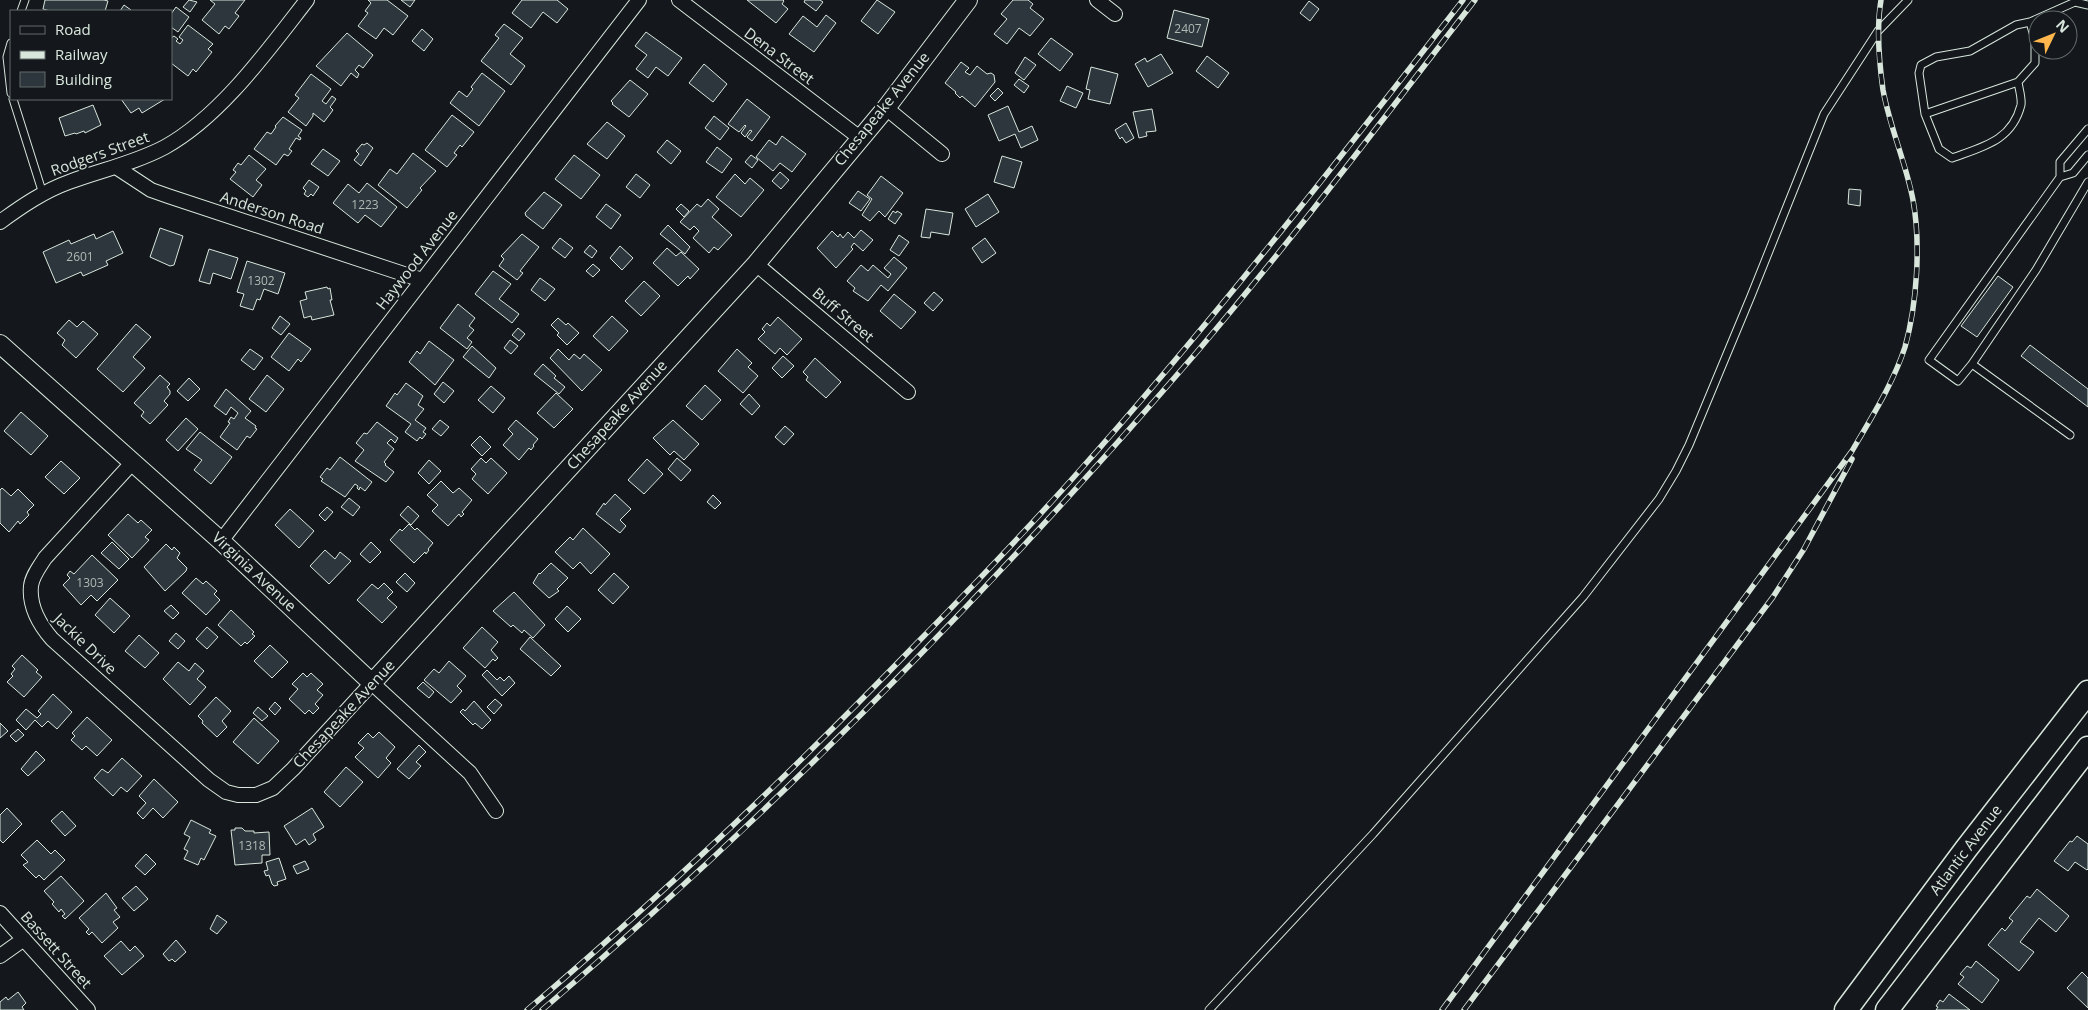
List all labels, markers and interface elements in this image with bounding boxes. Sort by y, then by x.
legend [10,10,172,100]
north arrow [2028,10,2078,60]
text: N [2052,15,2074,36]
text: Road [55,19,91,39]
house number: 2407 [1174,20,1202,37]
street label: Dena Street [741,22,819,88]
text: Railway [55,44,108,64]
street label: Chesapeake Avenue [829,47,933,169]
text: Building [55,69,112,89]
street label: Rodgers Street [48,126,152,180]
street label: Anderson Road [218,186,327,238]
house number: 1223 [351,196,379,213]
street label: Haywood Avenue [371,205,462,314]
house number: 2601 [66,248,94,265]
house number: 1302 [247,272,275,289]
street label: Buff Street [809,283,879,346]
street label: Chesapeake Avenue [562,355,671,473]
street label: Virginia Avenue [208,527,301,615]
house number: 1303 [76,574,104,591]
street label: Jackie Drive [48,607,122,678]
street label: Chesapeake Avenue [288,655,399,772]
street label: Atlantic Avenue [1925,800,2006,899]
house number: 1318 [238,837,266,854]
street label: Bassett Street [17,907,97,992]

